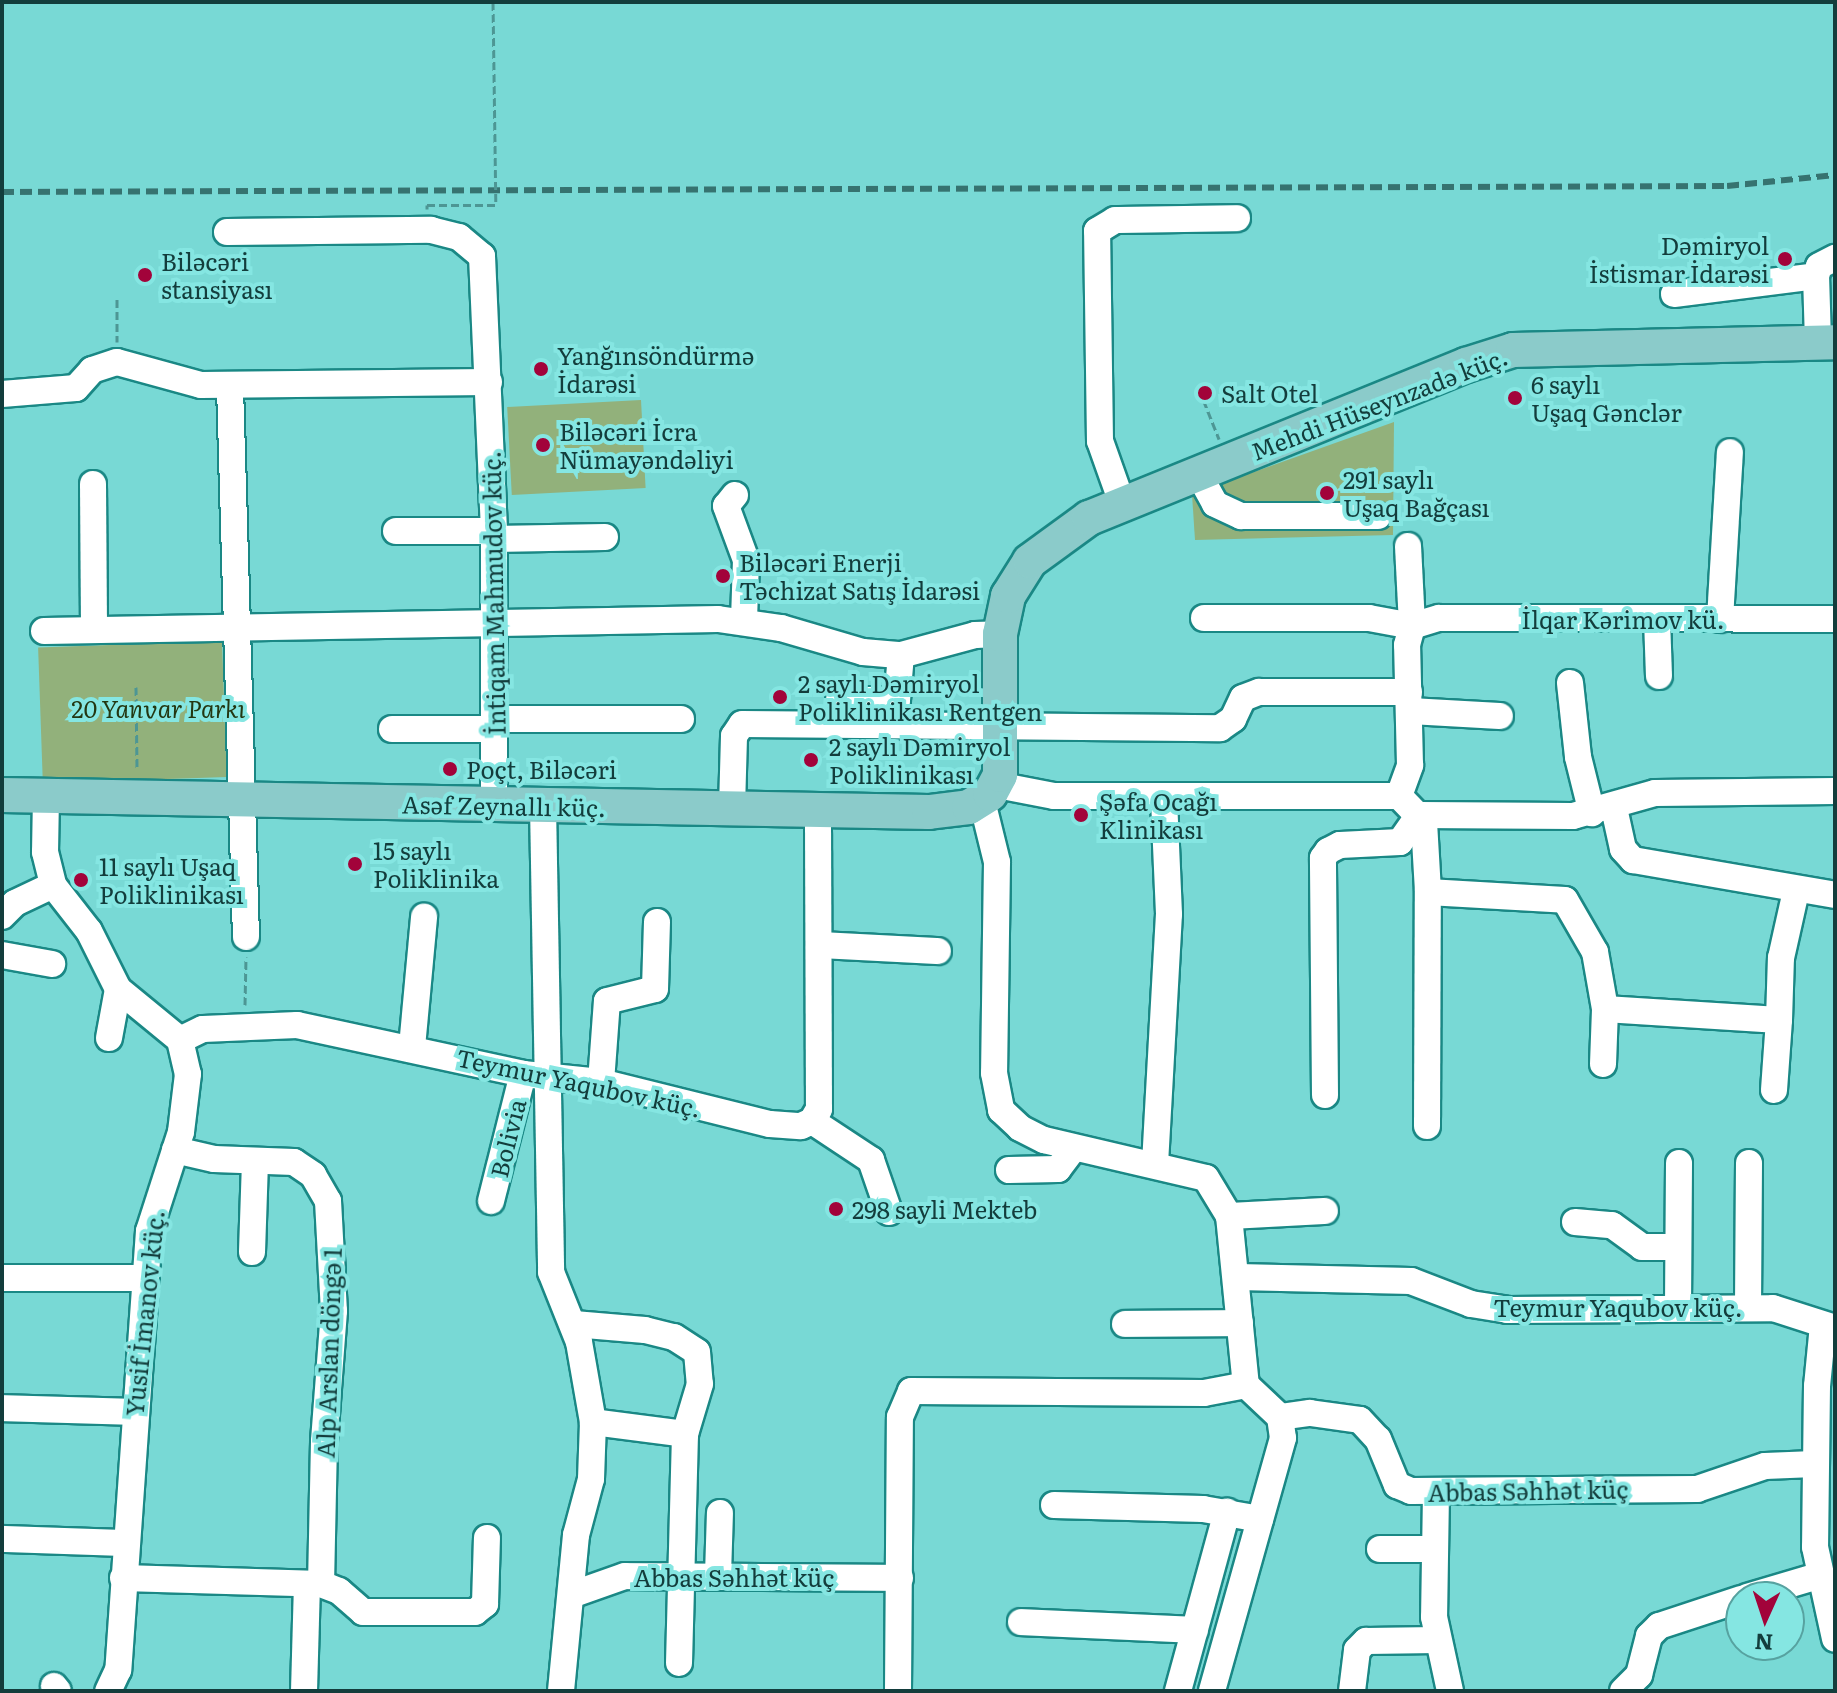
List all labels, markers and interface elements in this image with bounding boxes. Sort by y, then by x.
place label: Dəmiryol İstismar İdarəsi [1589,231,1769,287]
place label: Biləcəri stansiyası [161,247,273,303]
marker: Dəmiryol İstismar İdarəsi [1776,250,1794,268]
marker: Biləcəri stansiyası [136,266,154,284]
place label: Yanğınsöndürmə İdarəsi [557,341,754,397]
street label: Mehdi Hüseynzadə küç. [1247,341,1511,465]
marker: Yanğınsöndürmə İdarəsi [532,360,550,378]
place label: 6 saylı Uşaq Gənclər [1531,370,1682,426]
place label: Salt Otel [1221,379,1318,407]
marker: Salt Otel [1196,384,1214,402]
marker: 6 saylı Uşaq Gənclər [1506,389,1524,407]
place label: Biləcəri İcra Nümayəndəliyi [559,417,733,473]
marker: Biləcəri İcra Nümayəndəliyi [534,436,552,454]
street label: İntiqam Mahmudov küç. [476,451,510,735]
place label: 291 saylı Uşaq Bağçası [1343,465,1490,521]
marker: 291 saylı Uşaq Bağçası [1318,484,1336,502]
place label: Biləcəri Enerji Təchizat Satış İdarəsi [739,548,980,604]
marker: Biləcəri Enerji Təchizat Satış İdarəsi [714,567,732,585]
street label: İlqar Kərimov kü. [1521,605,1725,633]
place label: 2 saylı Dəmiryol Poliklinikası Rentgen [798,669,1042,725]
marker: 2 saylı Dəmiryol Poliklinikası Rentgen [769,686,791,708]
park label: 20 Yanvar Parkı [71,694,245,722]
place label: 2 saylı Dəmiryol Poliklinikası [829,732,1011,788]
marker: 2 saylı Dəmiryol Poliklinikası [800,749,822,771]
place label: Poçt, Biləcəri [466,755,617,783]
marker: Poçt, Biləcəri [441,760,459,778]
place label: Şəfa Ocağı Klinikası [1099,787,1217,843]
street label: Asəf Zeynallı küç. [402,789,606,821]
marker: Şəfa Ocağı Klinikası [1070,804,1092,826]
place label: 15 saylı Poliklinika [373,836,499,892]
place label: 11 saylı Uşaq Poliklinikası [99,852,244,908]
marker: 15 saylı Poliklinika [344,853,366,875]
marker: 11 saylı Uşaq Poliklinikası [70,869,92,891]
street label: Teymur Yaqubov küç. [454,1042,704,1122]
street label: Bolivia [483,1096,531,1180]
place label: 298 sayli Mekteb [852,1195,1037,1223]
marker: 298 sayli Mekteb [827,1200,845,1218]
street label: Yusif İmanov küç. [119,1208,169,1418]
street label: Alp Arslan döngə 1 [310,1247,346,1459]
street label: Teymur Yaqubov küç. [1493,1293,1743,1321]
street label: Abbas Səhhət küç [1427,1474,1629,1506]
street label: Abbas Səhhət küç [634,1563,834,1591]
north arrow [1725,1581,1805,1661]
text: N [1754,1627,1774,1660]

